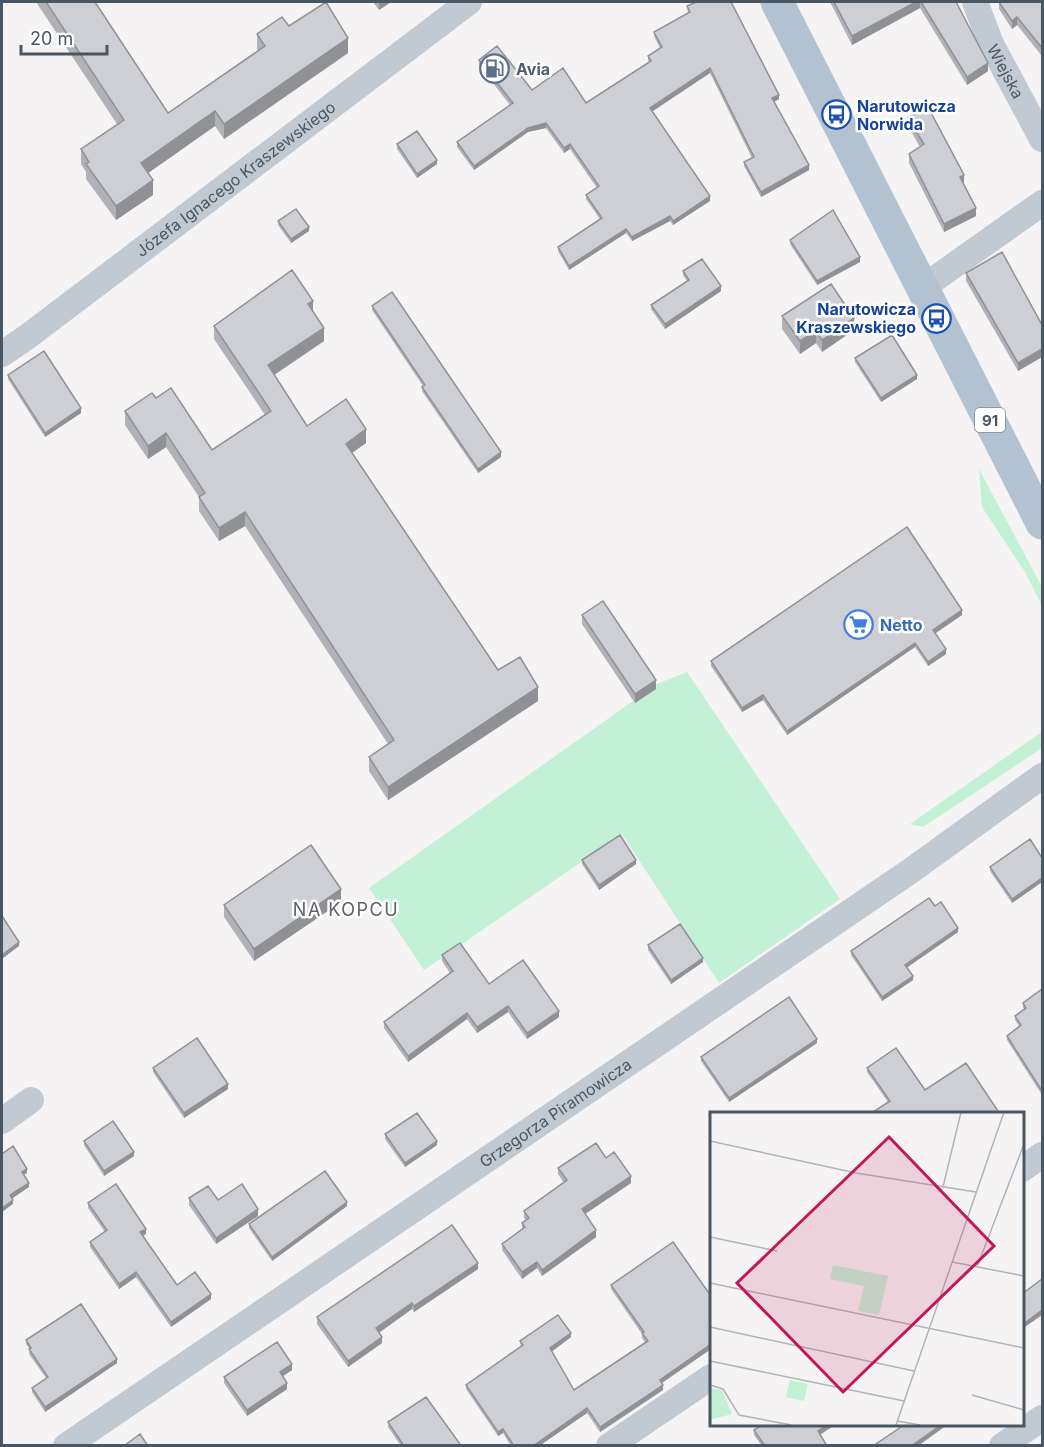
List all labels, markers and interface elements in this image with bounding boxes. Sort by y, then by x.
scale bar [21,18,106,56]
text: 20 m [30,28,73,49]
street label: Wiejska [983,41,1028,102]
fuel station icon: Avia [479,53,511,85]
place label: Avia [516,59,550,79]
place label: Narutowicza Norwida [857,96,956,134]
street label: Józefa Ignacego Kraszewskiego [132,97,339,261]
bus stop icon: Narutowicza Norwida [820,99,852,131]
place label: Narutowicza Kraszewskiego [796,299,916,337]
bus stop icon: Narutowicza Kraszewskiego [921,302,953,334]
road number: 91 [975,408,1005,432]
supermarket icon: Netto [843,609,875,641]
place label: Netto [880,615,923,635]
district label: NA KOPCU [293,899,399,920]
street label: Grzegorza Piramowicza [475,1054,635,1172]
inset map [710,1112,1023,1426]

